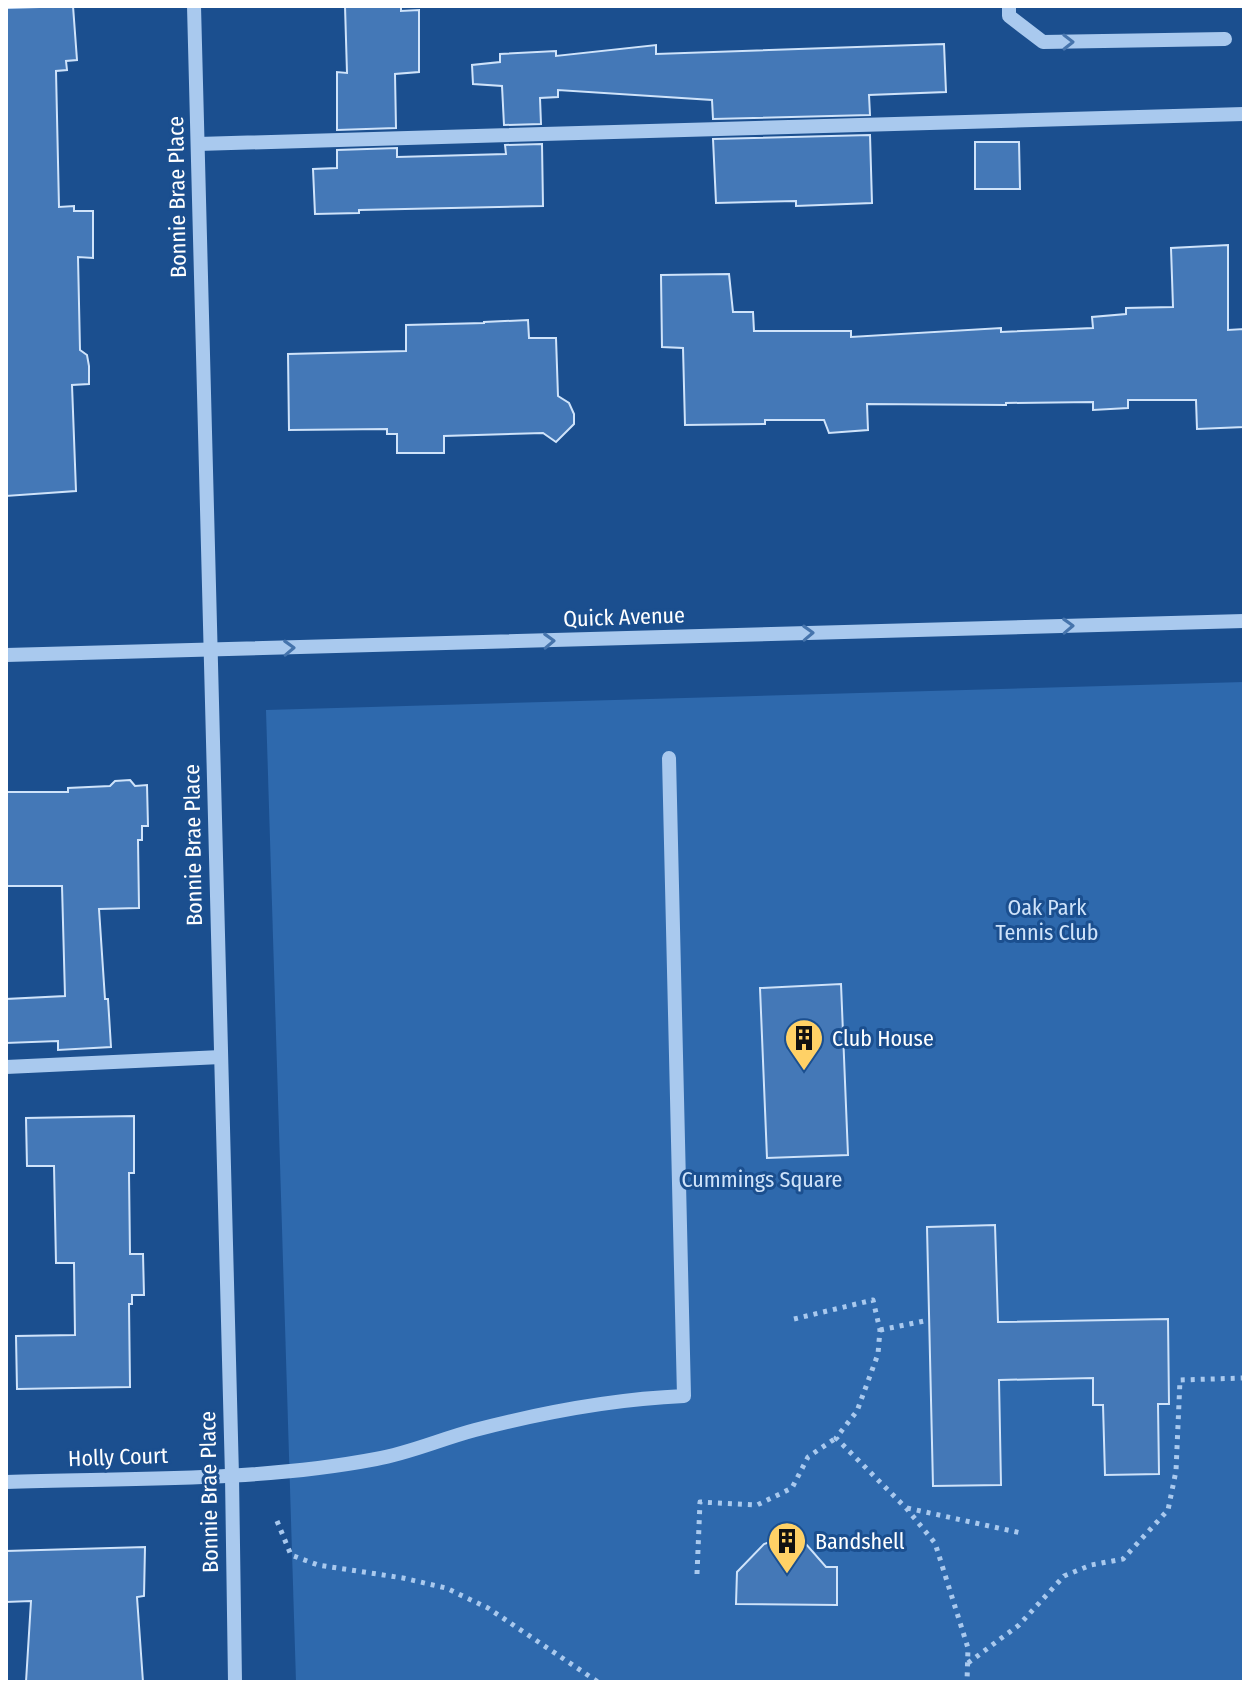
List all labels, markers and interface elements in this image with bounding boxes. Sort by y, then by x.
one-way arrow [1062,33,1075,51]
street label: Bonnie Brae Place [162,116,192,278]
street label: Quick Avenue [563,601,685,633]
one-way arrow [1062,617,1075,635]
one-way arrow [802,625,815,642]
one-way arrow [543,632,556,649]
one-way arrow [283,639,296,657]
street label: Bonnie Brae Place [178,764,208,926]
park label: Oak Park Tennis Club [995,894,1099,946]
building icon: Club House [783,1017,825,1072]
place label: Club House [832,1025,934,1052]
park label: Cummings Square [682,1166,842,1193]
street label: Bonnie Brae Place [194,1411,224,1573]
street label: Holly Court [68,1442,169,1472]
building icon: Bandshell [766,1520,808,1575]
place label: Bandshell [815,1528,905,1555]

